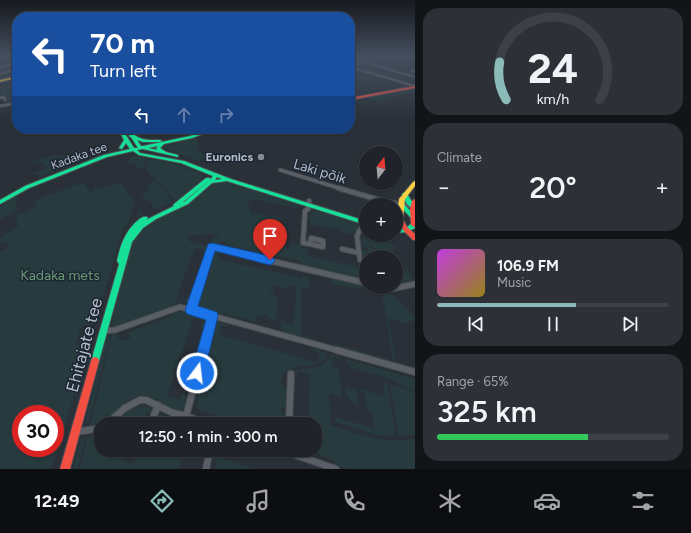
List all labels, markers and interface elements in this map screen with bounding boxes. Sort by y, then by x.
text: 70 m [90,26,155,60]
icon: left [24,28,76,80]
text: 24 [528,42,578,92]
text: Turn left [90,60,157,82]
text: km/h [537,89,569,107]
icon: left [131,104,153,126]
icon: ahead [173,104,195,126]
icon: right [215,104,237,126]
street label: Kadaka tee [49,139,109,173]
north arrow [359,146,403,190]
map controls [359,146,403,294]
place label: Euronics [205,150,253,164]
text: Climate [437,150,482,165]
marker: Euronics [256,152,266,162]
street label: Laki põik [291,155,349,188]
text: 20° [529,169,577,206]
text: − [437,174,451,201]
text: + [655,174,669,201]
button: + [359,198,403,242]
pin [253,219,287,260]
icon: arrive [259,225,281,247]
button: − [359,250,403,294]
text: 106.9 FM [497,257,559,275]
park label: Kadaka mets [20,267,100,284]
text: Music [497,275,531,290]
street label: Ehitajate tee [62,296,106,394]
icon: previous [465,313,487,335]
icon: pause [542,313,564,335]
icon: next [619,313,641,335]
position arrow [176,352,218,394]
text: Range · 65% [437,374,509,389]
text: 325 km [437,393,537,430]
speed limit sign: 30 [12,405,64,457]
text: 12:50 · 1 min · 300 m [139,428,277,446]
icon: directions [148,487,176,515]
icon: music [244,487,272,515]
icon: phone [340,487,368,515]
icon: climate [436,487,464,515]
icon: car [533,487,561,515]
icon: filters [629,487,657,515]
text: 12:49 [34,490,79,512]

